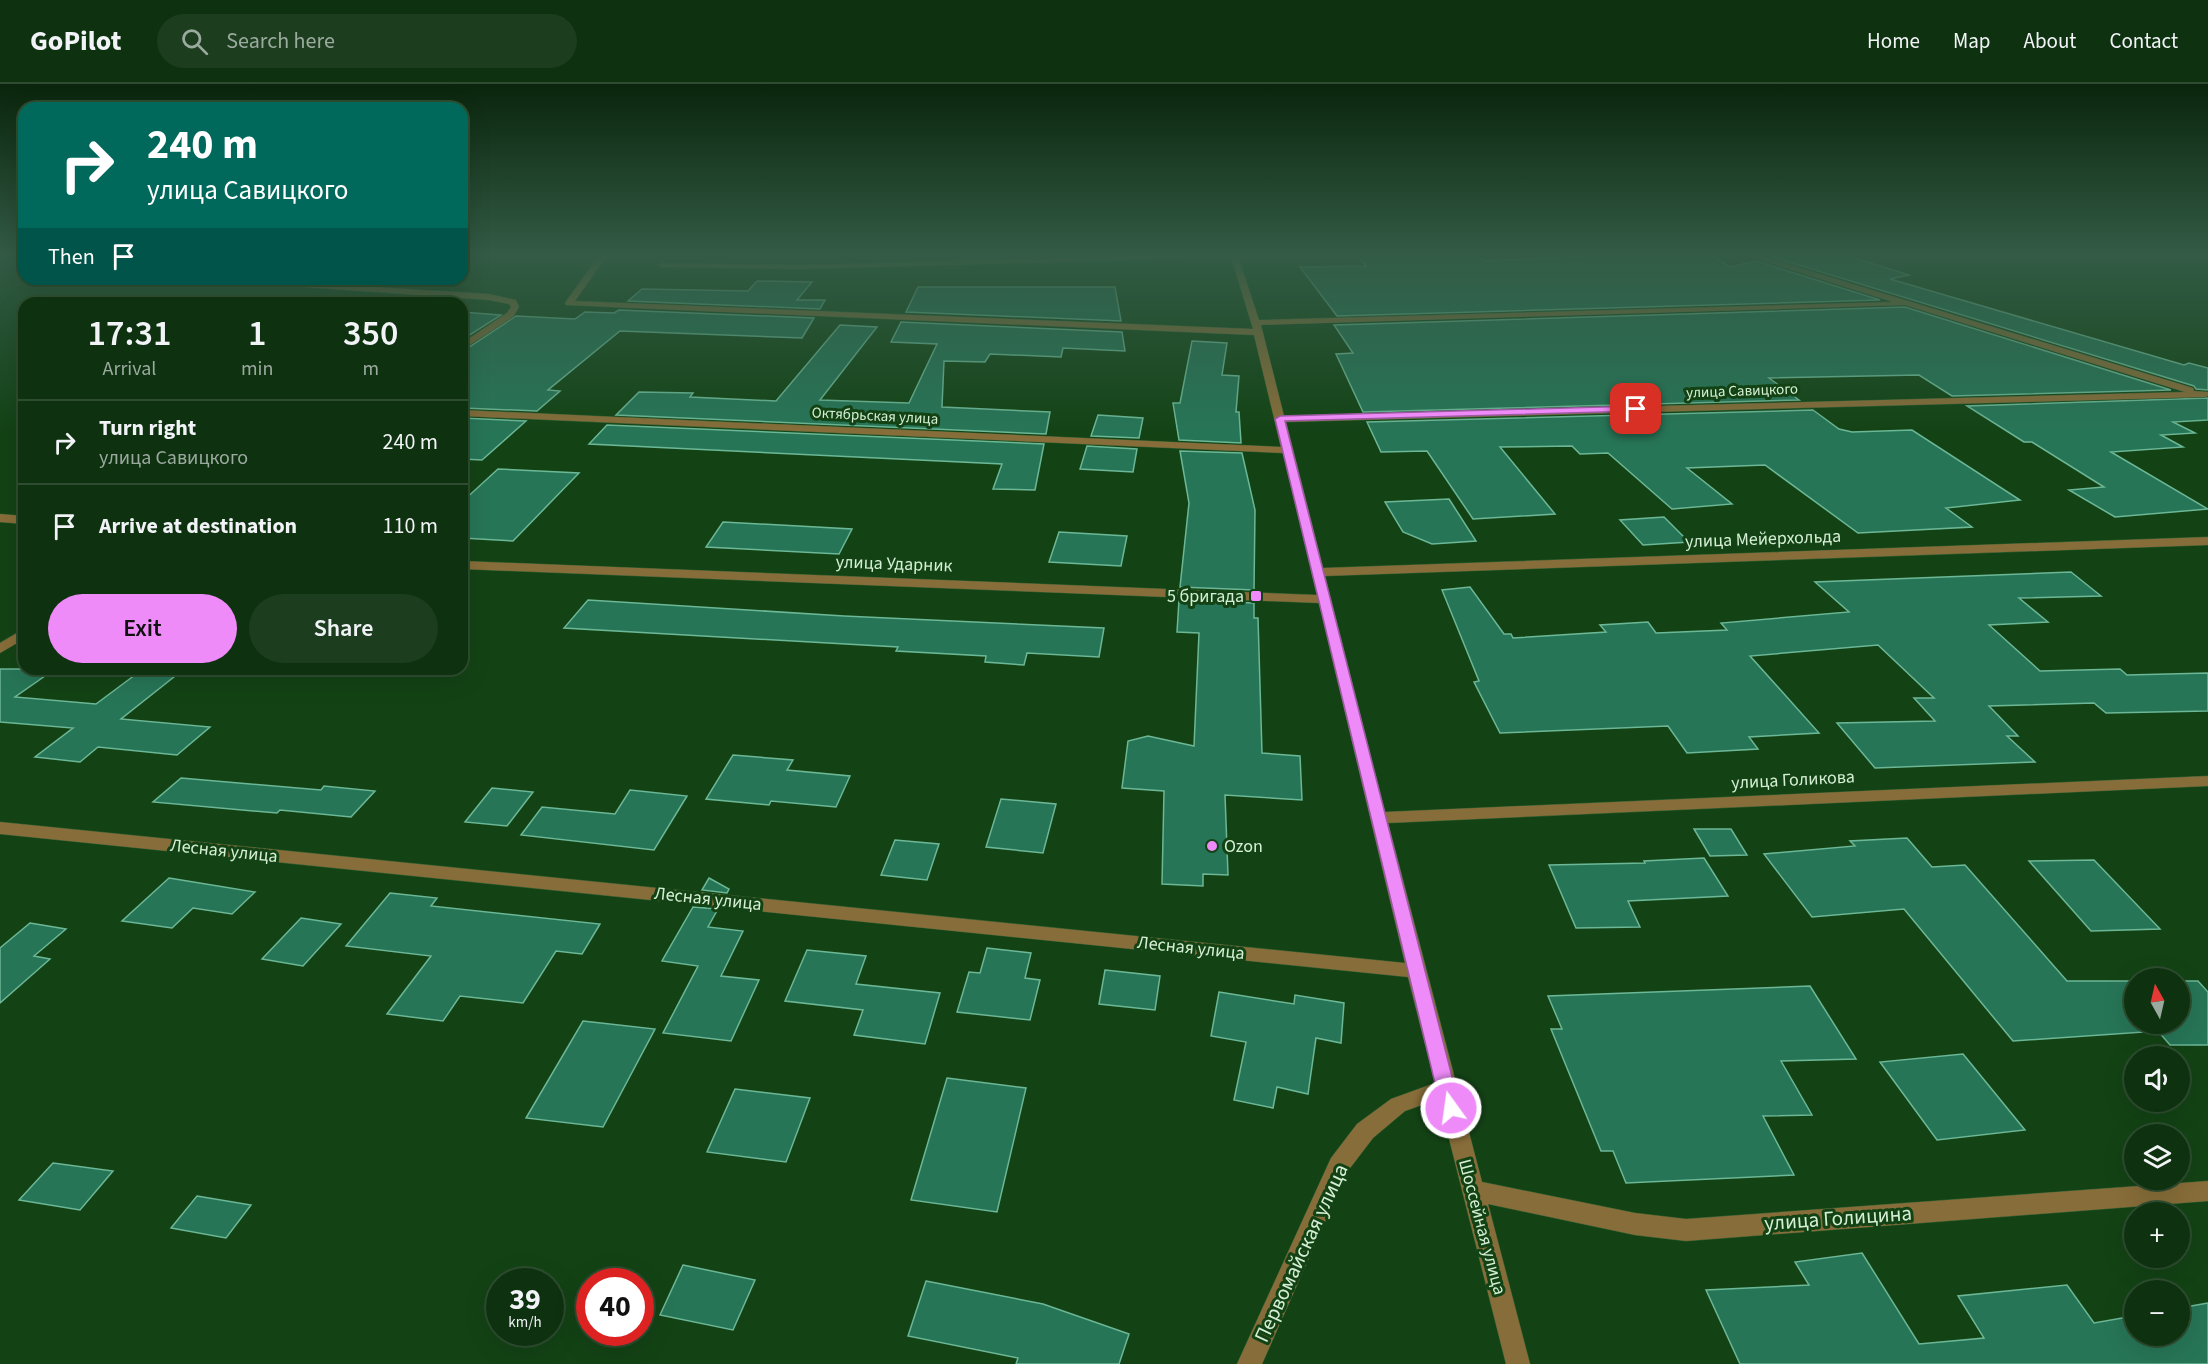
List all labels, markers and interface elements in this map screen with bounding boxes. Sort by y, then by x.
search box [157,14,577,68]
text: GoPilot [30,21,121,61]
icon: search [178,25,211,58]
text: Search here [226,25,335,57]
text: Home [1867,26,1920,56]
text: Map [1953,26,1991,56]
text: About [2024,26,2076,56]
text: Contact [2109,26,2178,56]
text: 240 m [147,115,258,175]
icon: right [48,126,126,204]
text: улица Савицкого [147,171,348,210]
icon: arrive [107,240,140,273]
text: Then [48,241,95,273]
text: 17:31 [88,308,171,359]
text: 1 [248,308,266,359]
text: 350 [343,308,398,359]
text: Arrival [103,355,156,383]
text: min [241,355,273,383]
text: m [362,355,379,383]
street label: улица Савицкого [1686,379,1798,403]
pin [1610,383,1661,434]
icon: arrive [1619,392,1652,425]
street label: Октябрьская улица [811,402,939,430]
text: Turn right [99,412,196,444]
icon: right [48,426,81,459]
text: 240 m [383,426,438,458]
text: улица Савицкого [99,444,248,472]
icon: arrive [48,510,81,543]
text: Arrive at destination [99,510,297,542]
text: 110 m [383,510,438,542]
street label: улица Мейерхольда [1685,524,1841,554]
street label: улица Ударник [835,549,953,579]
place label: 5 бригада [1167,584,1244,609]
marker: 5 бригада [1249,589,1263,603]
button: Exit [48,594,237,663]
button: Share [249,594,438,663]
street label: улица Голикова [1730,764,1856,796]
street label: Лесная улица [169,833,279,869]
place label: Ozon [1224,834,1263,859]
marker: Ozon [1205,839,1219,853]
street label: Лесная улица [653,881,763,917]
street label: Лесная улица [1136,930,1246,966]
north arrow [2124,968,2190,1034]
map controls [2124,968,2190,1346]
button: sound [2124,1046,2190,1112]
position arrow [1419,1076,1483,1140]
button: layers [2124,1124,2190,1190]
street label: Шоссейная улица [1452,1156,1512,1298]
street label: Первомайская улица [1246,1159,1356,1347]
street label: улица Голицина [1763,1198,1913,1238]
button: + [2124,1202,2190,1268]
speed limit sign: 40 [576,1268,654,1346]
text: 39 [509,1278,541,1321]
button: − [2124,1280,2190,1346]
text: km/h [508,1312,542,1333]

